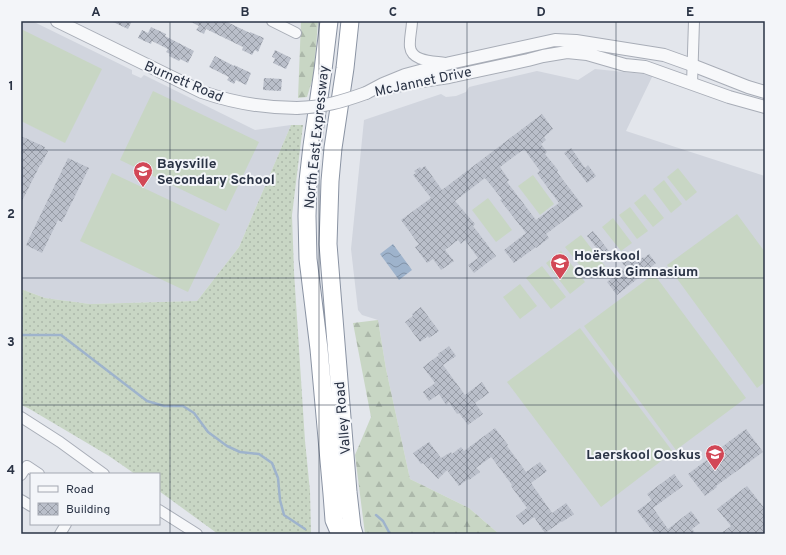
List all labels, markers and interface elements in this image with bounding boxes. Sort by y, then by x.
text: A [91,5,101,21]
text: B [241,5,250,21]
text: C [389,5,397,21]
text: D [536,5,546,21]
text: E [686,5,694,21]
street label: Burnett Road [141,58,225,107]
street label: McJannet Drive [373,64,473,101]
street label: North East Expressway [302,65,333,210]
text: 1 [8,79,14,95]
place label: Baysville Secondary School [157,156,275,189]
school or university icon: Baysville Secondary School [132,160,154,188]
text: 2 [7,207,15,223]
place label: Hoërskool Ooskus Gimnasium [574,248,698,281]
school or university icon: Hoërskool Ooskus Gimnasium [549,252,571,280]
text: 3 [7,335,15,351]
street label: Valley Road [332,381,355,455]
school or university icon: Laerskool Ooskus [704,443,726,471]
place label: Laerskool Ooskus [586,447,701,464]
text: 4 [7,463,15,479]
legend [30,473,160,525]
text: Road [66,482,94,498]
text: Building [66,502,110,518]

